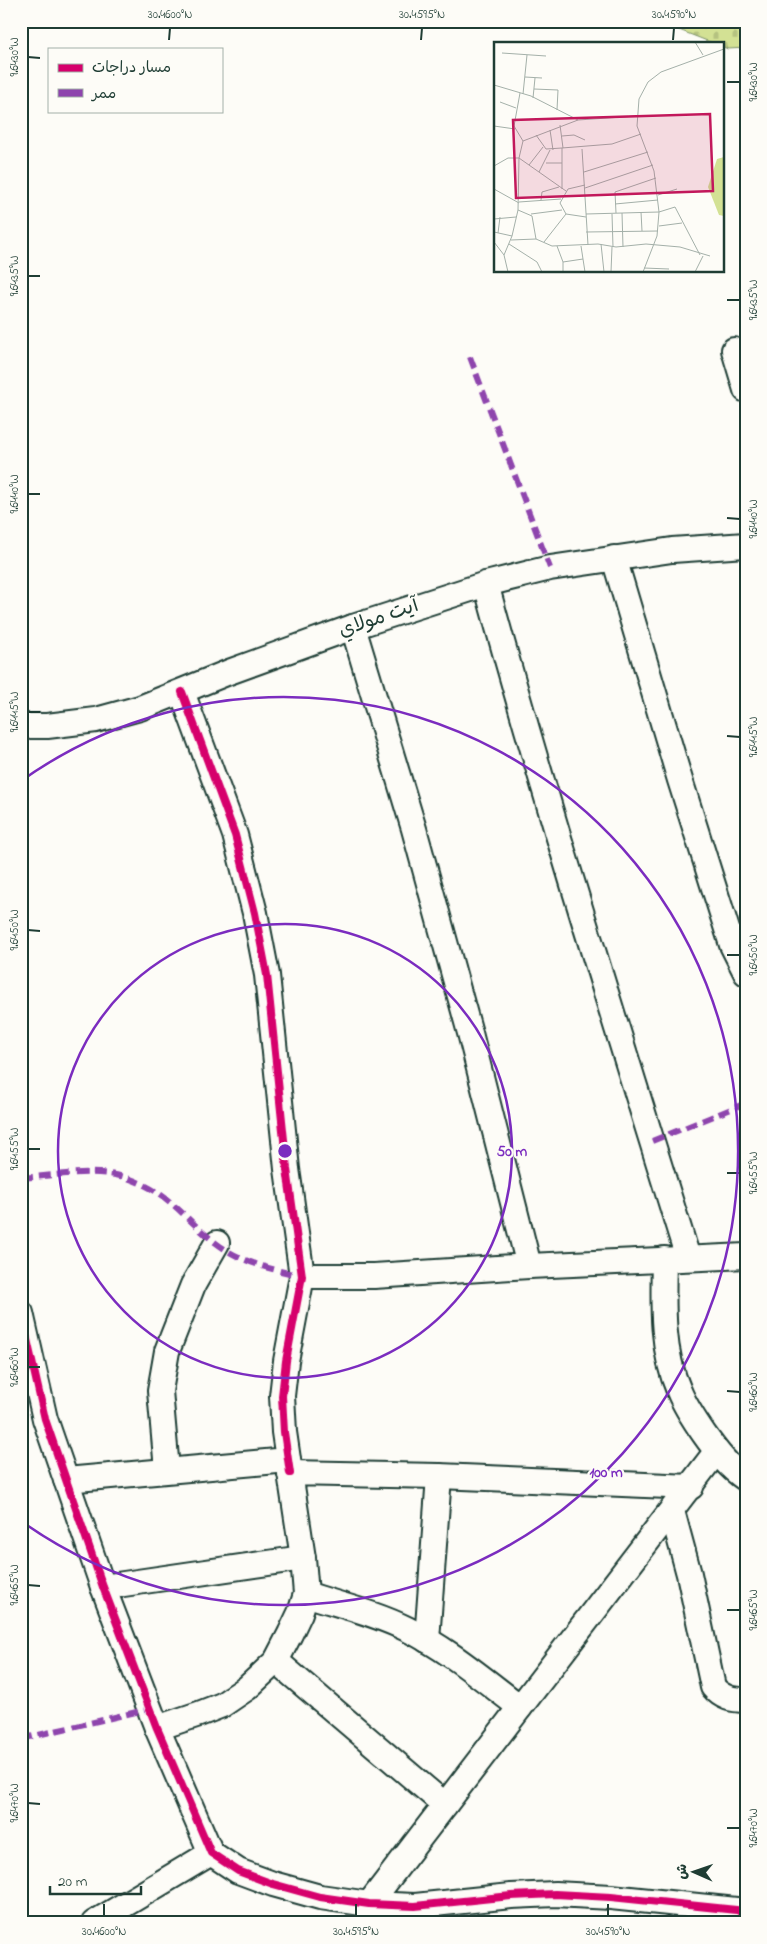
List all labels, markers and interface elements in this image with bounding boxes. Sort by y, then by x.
text: 30.4600°N [148,6,192,24]
text: 30.4595°N [399,6,445,24]
text: 30.4590°N [652,6,696,24]
text: 9.6430°W [6,38,24,76]
inset map [494,42,724,272]
legend [48,48,222,112]
text: مسار دراجات [92,57,171,79]
text: 9.6430°W [745,63,763,101]
text: ممر [90,83,116,105]
text: 9.6435°W [6,256,24,296]
text: 9.6435°W [745,280,763,320]
text: 9.6440°W [6,475,24,513]
text: 9.6440°W [745,500,763,538]
street label: آيت مولاي [335,591,424,646]
text: 9.6445°W [6,692,24,732]
text: 9.6445°W [745,717,763,757]
text: 9.6450°W [6,910,24,950]
text: 9.6450°W [745,935,763,975]
text: 9.6455°W [6,1128,24,1170]
text: 50 m [497,1141,528,1163]
centre of rings [276,1142,294,1160]
text: 9.6455°W [745,1152,763,1194]
text: 9.6460°W [6,1347,24,1387]
text: 9.6460°W [745,1372,763,1412]
text: 100 m [589,1462,623,1484]
text: 9.6465°W [6,1565,24,1605]
text: 9.6465°W [745,1590,763,1630]
text: 9.6470°W [6,1784,24,1822]
text: 9.6470°W [745,1809,763,1847]
north arrow [670,1846,720,1896]
scale bar [50,1864,141,1896]
text: ش [672,1864,693,1880]
text: 20 m [58,1871,88,1893]
text: 30.4600°N [82,1923,126,1941]
text: 30.4595°N [333,1923,379,1941]
text: 30.4590°N [586,1923,630,1941]

